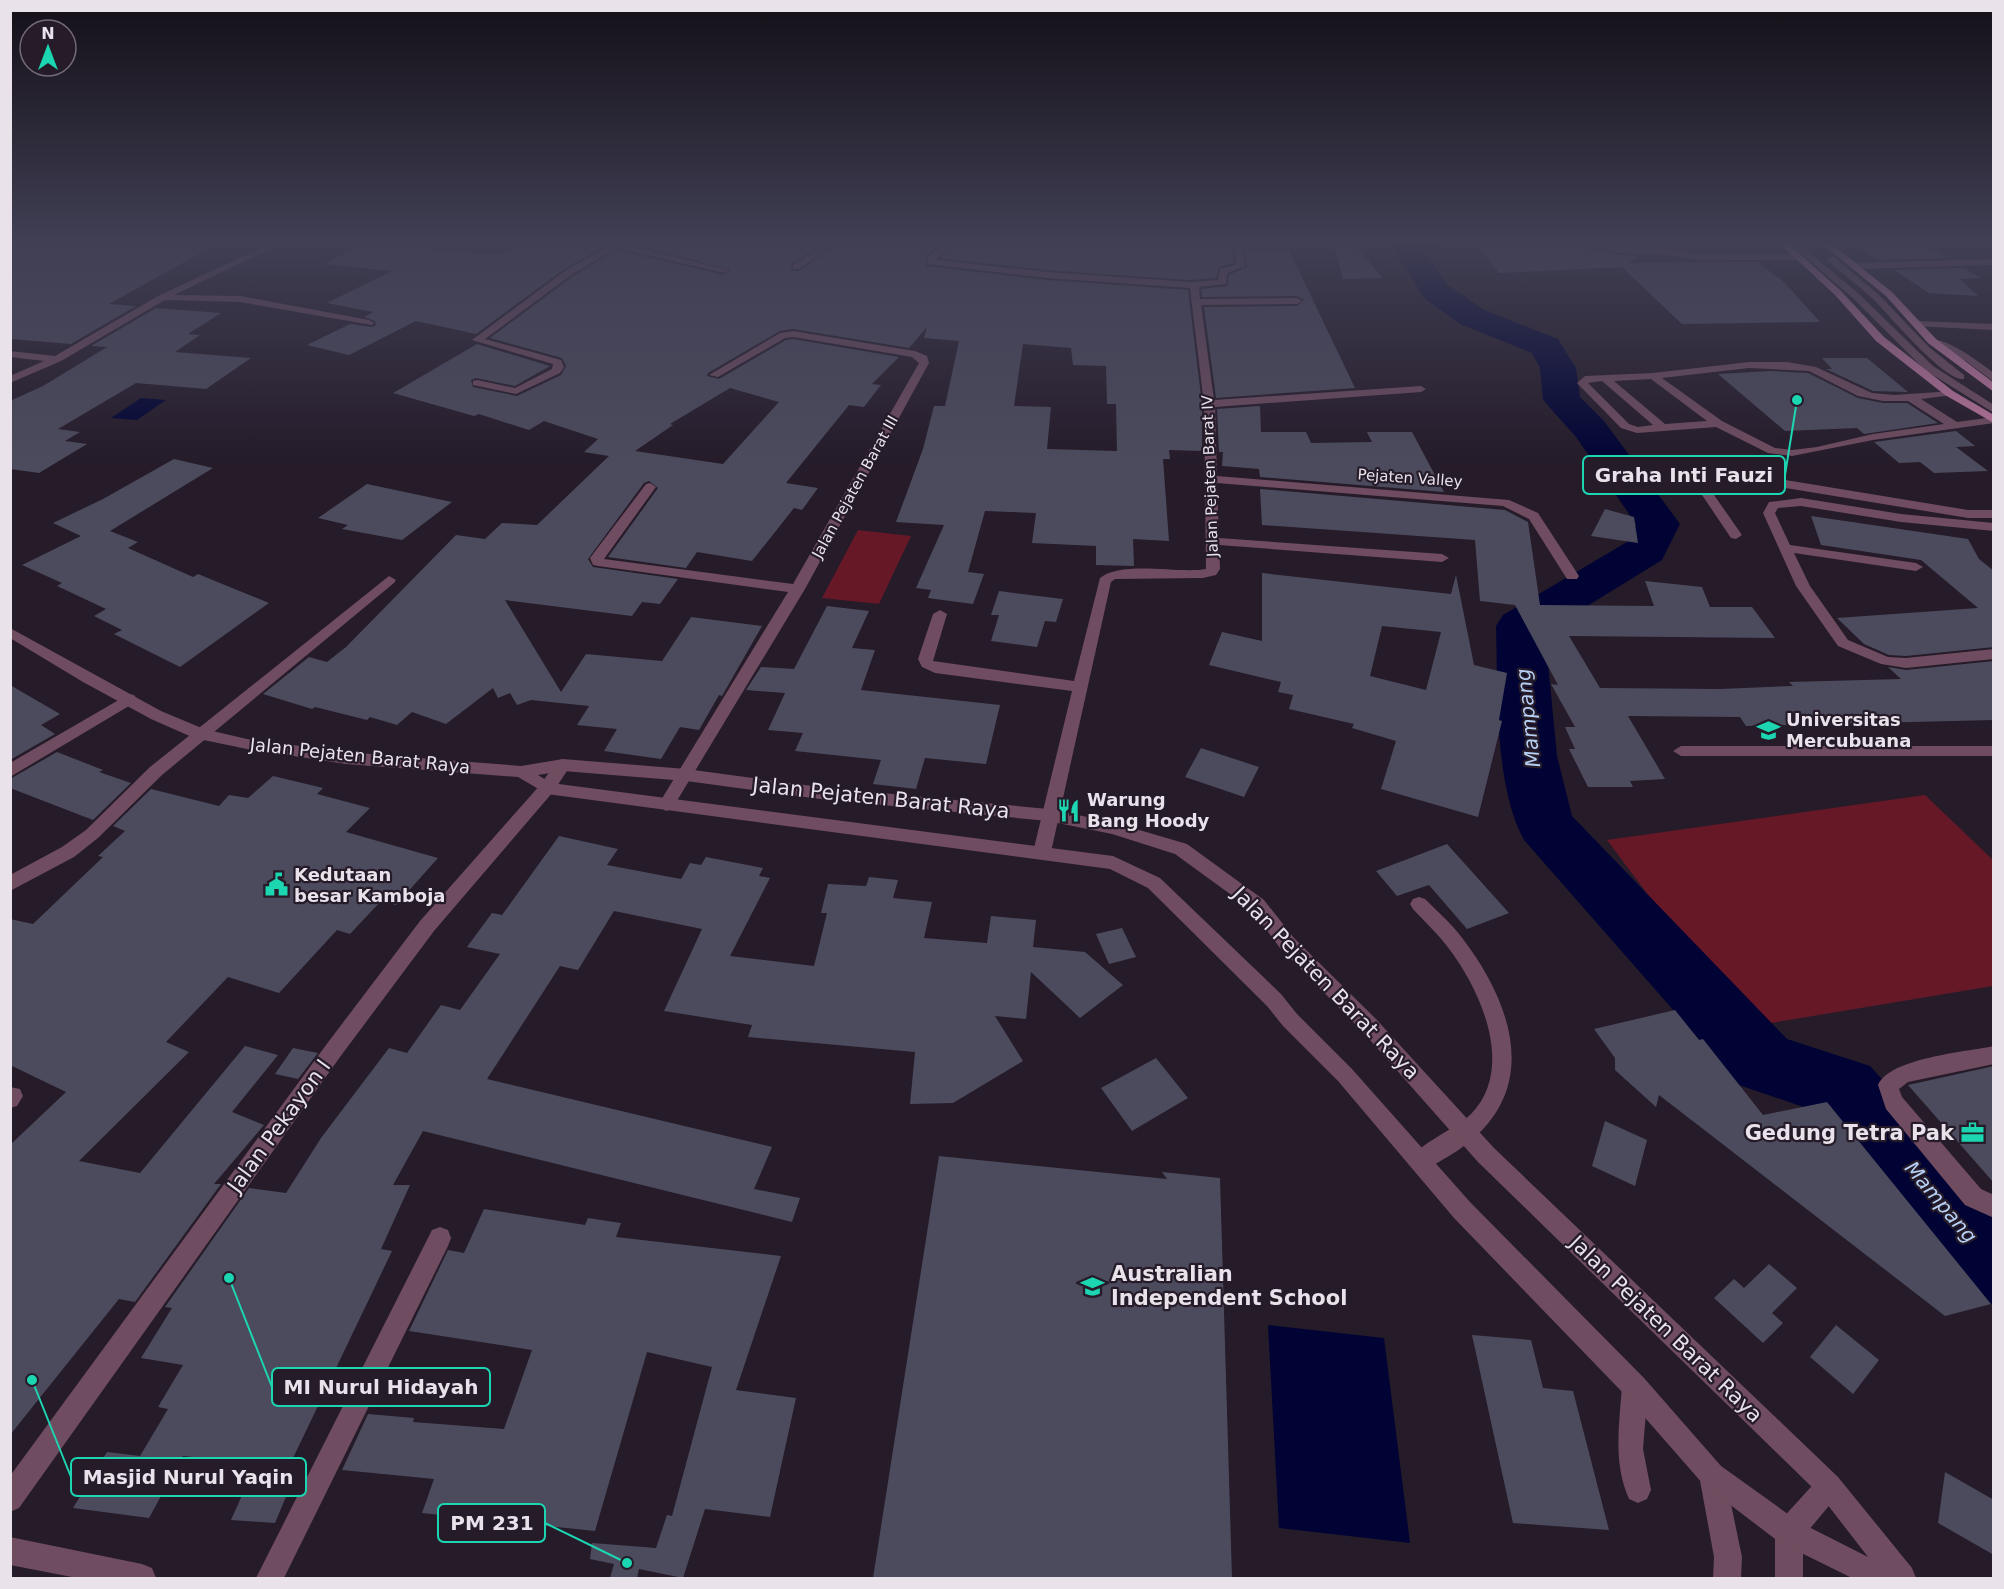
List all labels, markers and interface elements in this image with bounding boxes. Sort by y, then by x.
north arrow [18,18,78,78]
text: N [41,24,55,43]
street label: Jalan Pejaten Barat IV [1198,394,1222,558]
street label: Jalan Pejaten Barat III [808,412,902,562]
callout: Graha Inti Fauzi [1583,456,1785,494]
text: Graha Inti Fauzi [1595,463,1773,487]
street label: Pejaten Valley [1357,465,1463,491]
water label: Mampang [1511,667,1545,769]
place label: Universitas Mercubuana [1786,709,1911,751]
school or university icon: Universitas Mercubuana [1755,717,1781,743]
street label: Jalan Pejaten Barat Raya [248,733,471,778]
street label: Jalan Pejaten Barat Raya [749,772,1011,823]
place label: Warung Bang Hoody [1087,789,1210,831]
restaurant icon: Warung Bang Hoody [1056,797,1082,823]
place label: Kedutaan besar Kamboja [294,864,446,906]
public building icon: Kedutaan besar Kamboja [263,872,289,898]
street label: Jalan Pejaten Barat Raya [1226,880,1424,1084]
street label: Jalan Pekayon I [221,1055,335,1199]
office icon: Gedung Tetra Pak [1959,1120,1985,1146]
place label: Gedung Tetra Pak [1745,1121,1955,1145]
water label: Mampang [1900,1156,1982,1248]
street label: Jalan Pejaten Barat Raya [1563,1229,1767,1427]
place label: Australian Independent School [1111,1262,1347,1310]
school or university icon: Australian Independent School [1080,1273,1106,1299]
callout: MI Nurul Hidayah [272,1368,490,1406]
text: MI Nurul Hidayah [284,1375,478,1399]
callout: Masjid Nurul Yaqin [71,1458,306,1496]
text: Masjid Nurul Yaqin [83,1465,293,1489]
callout: PM 231 [438,1504,545,1542]
text: PM 231 [450,1511,534,1535]

